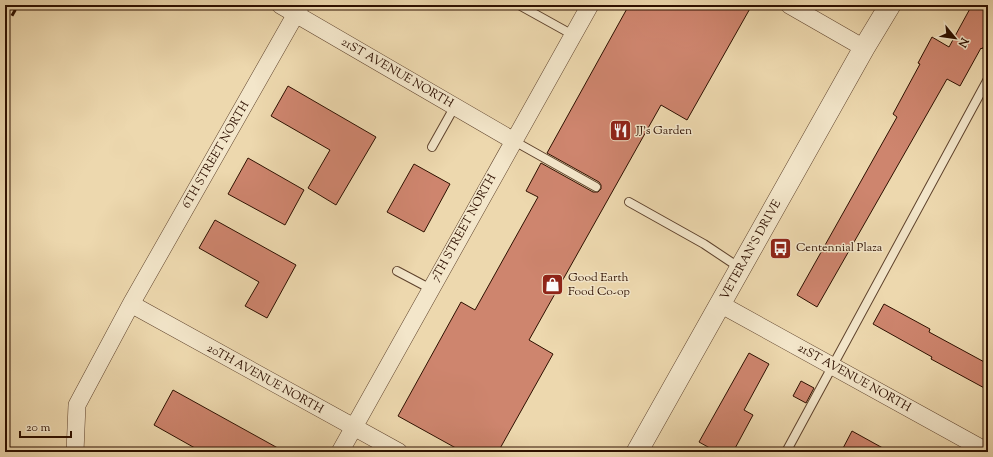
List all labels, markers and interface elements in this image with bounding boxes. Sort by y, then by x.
north arrow [935,18,975,58]
street label: 21ST AVENUE NORTH [337,33,457,113]
text: N [954,34,972,50]
street label: 6TH STREET NORTH [178,97,254,212]
restaurant icon: JJ's Garden [608,118,634,144]
place label: JJ's Garden [635,122,692,140]
street label: 7TH STREET NORTH [427,171,501,285]
street label: VETERAN'S DRIVE [716,196,786,304]
bus stop icon: Centennial Plaza [767,235,793,261]
place label: Centennial Plaza [796,239,883,257]
place label: Good Earth Food Co-op [568,269,630,301]
shop icon: Good Earth Food Co-op [539,272,565,298]
street label: 20TH AVENUE NORTH [203,339,327,419]
street label: 21ST AVENUE NORTH [794,339,914,417]
scale bar [20,413,71,439]
text: 20 m [26,419,51,437]

